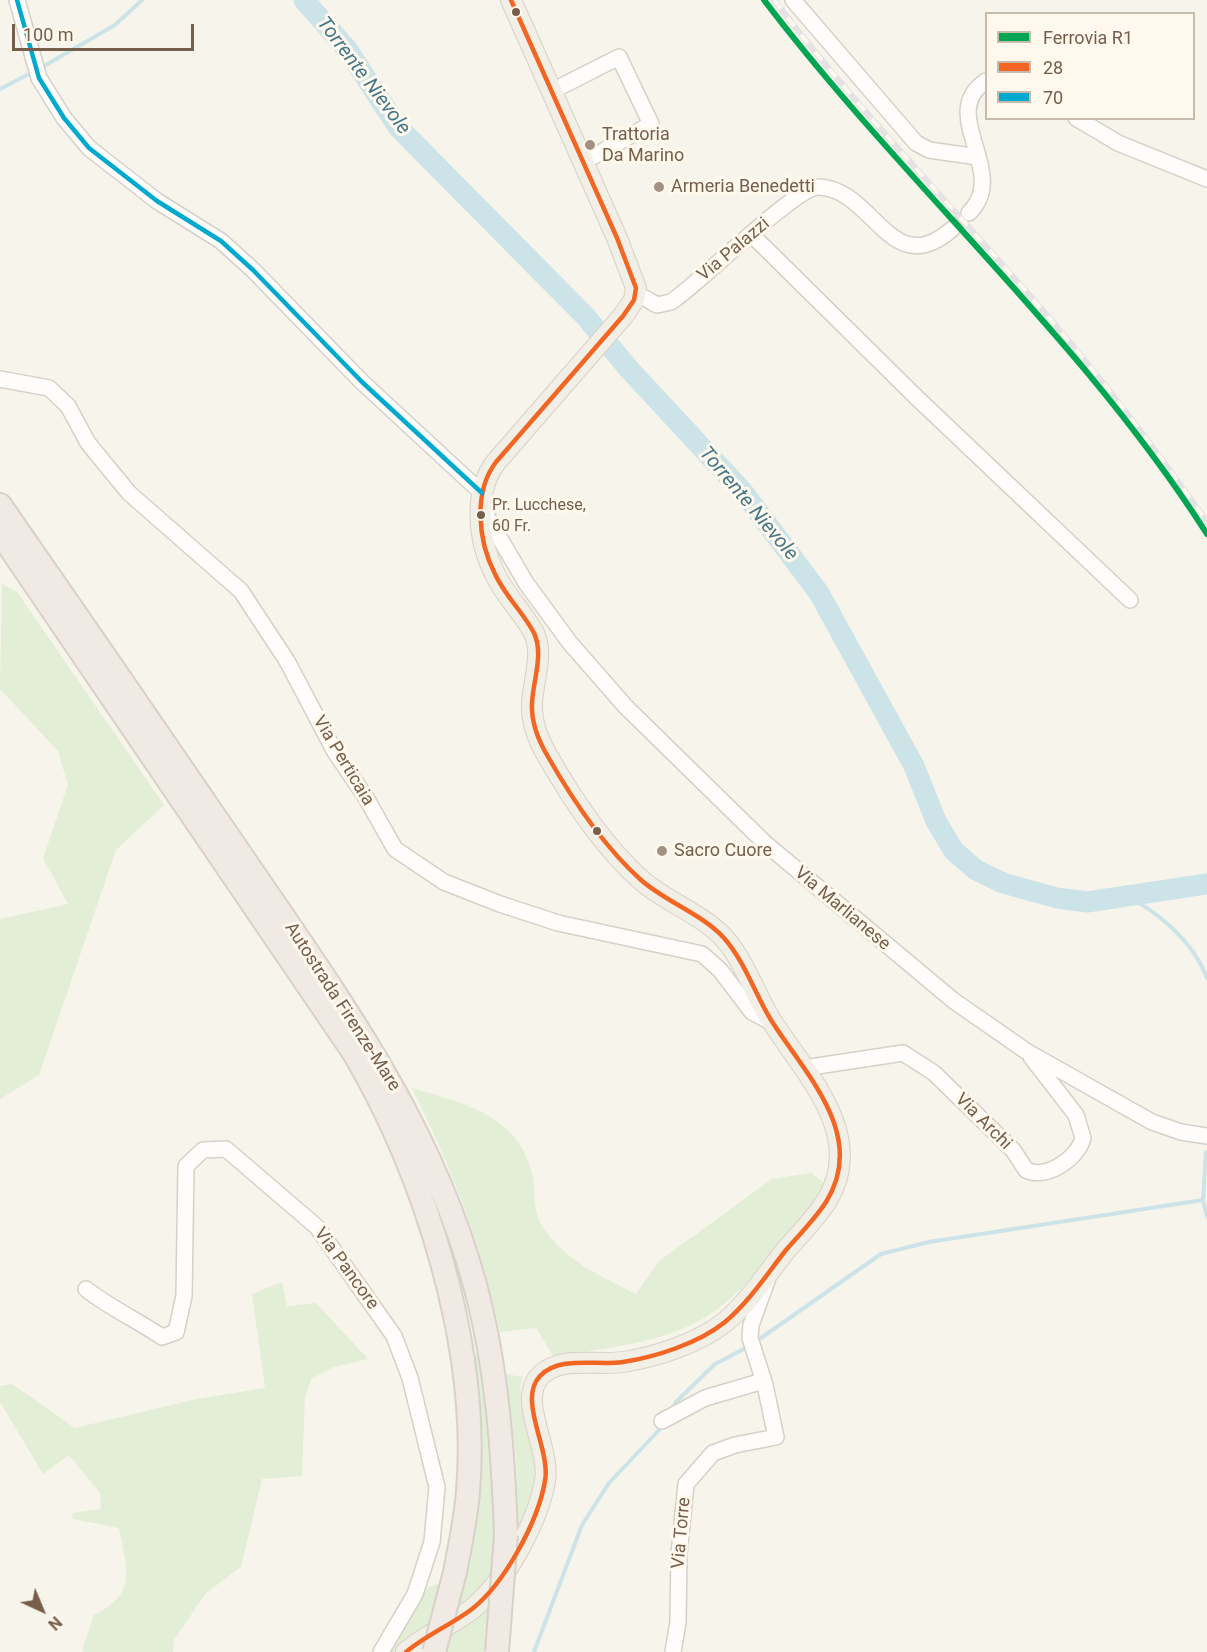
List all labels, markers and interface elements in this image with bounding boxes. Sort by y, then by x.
unlabelled marker [510,6,522,18]
scale bar [15,12,196,50]
water label: Torrente Nievole [311,12,415,140]
legend [985,12,1195,120]
text: 100 m [23,24,74,45]
text: Ferrovia R1 [1043,27,1133,48]
text: 28 [1043,57,1063,78]
text: 70 [1043,87,1063,108]
place label: Trattoria Da Marino [602,124,684,166]
marker: Trattoria Da Marino [583,138,597,152]
place label: Armeria Benedetti [671,176,815,198]
marker: Armeria Benedetti [652,180,666,194]
street label: Via Palazzi [694,214,774,286]
water label: Torrente Nievole [693,442,803,566]
place label: Pr. Lucchese, 60 Fr. [492,496,586,534]
marker: Pr. Lucchese, 60 Fr. [475,509,487,521]
street label: Via Perticaia [308,712,378,810]
unlabelled marker [591,825,603,837]
place label: Sacro Cuore [674,840,772,862]
marker: Sacro Cuore [655,844,669,858]
street label: Via Marlianese [790,863,894,955]
street label: Autostrada Firenze-Mare [279,919,405,1095]
street label: Via Archi [950,1089,1016,1155]
street label: Via Pancore [309,1224,383,1314]
street label: Via Torre [668,1496,696,1570]
north arrow [12,1580,72,1640]
text: N [44,1613,66,1634]

